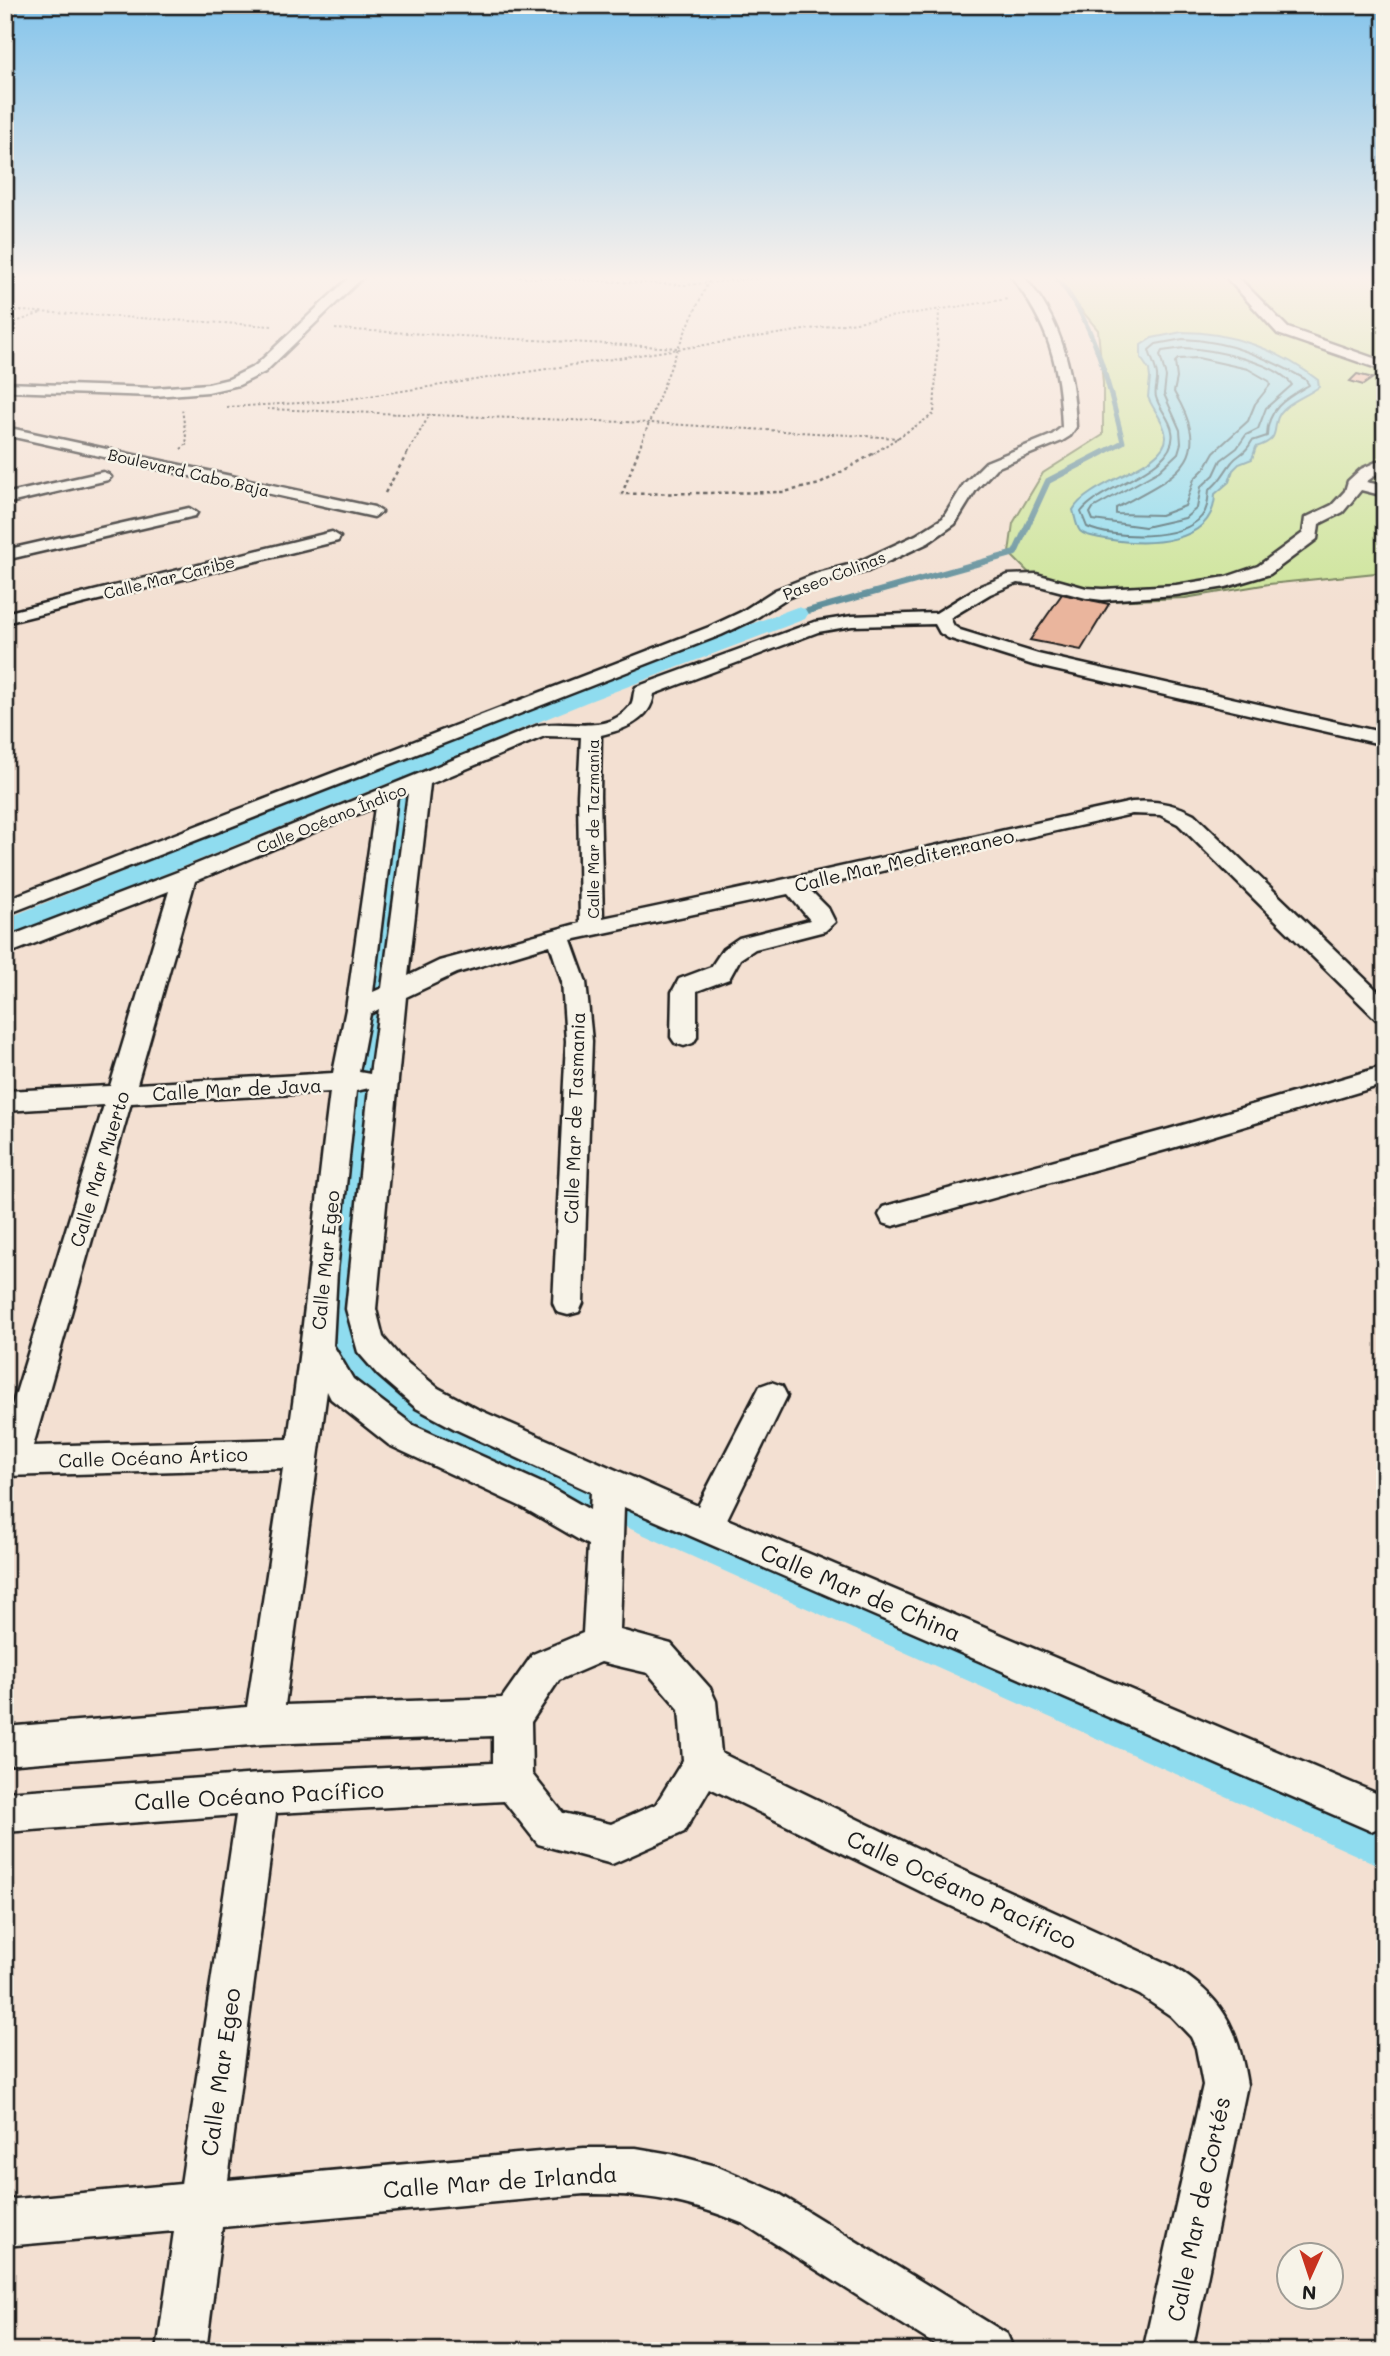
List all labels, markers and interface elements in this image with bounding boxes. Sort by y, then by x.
street label: Boulevard Cabo Baja [106,443,272,501]
street label: Paseo Colinas [780,546,888,604]
street label: Calle Mar Caribe [101,551,237,603]
street label: Calle Mar de Tazmania [582,739,603,919]
street label: Calle Océano Índico [253,778,409,858]
street label: Calle Mar Mediterraneo [792,823,1016,897]
street label: Calle Mar de Tasmania [558,1012,590,1224]
street label: Calle Mar de Java [152,1072,322,1106]
street label: Calle Mar Muerto [63,1088,135,1250]
street label: Calle Mar Egeo [305,1189,345,1331]
street label: Calle Océano Ártico [58,1441,248,1473]
street label: Calle Mar de China [756,1536,966,1648]
street label: Calle Océano Pacífico [133,1773,385,1817]
street label: Calle Océano Pacífico [842,1823,1082,1955]
street label: Calle Mar Egeo [193,1986,247,2158]
street label: Calle Mar de Cortés [1159,2094,1237,2324]
street label: Calle Mar de Irlanda [382,2158,618,2204]
north arrow [1274,2240,1344,2310]
text: N [1301,2281,1317,2306]

